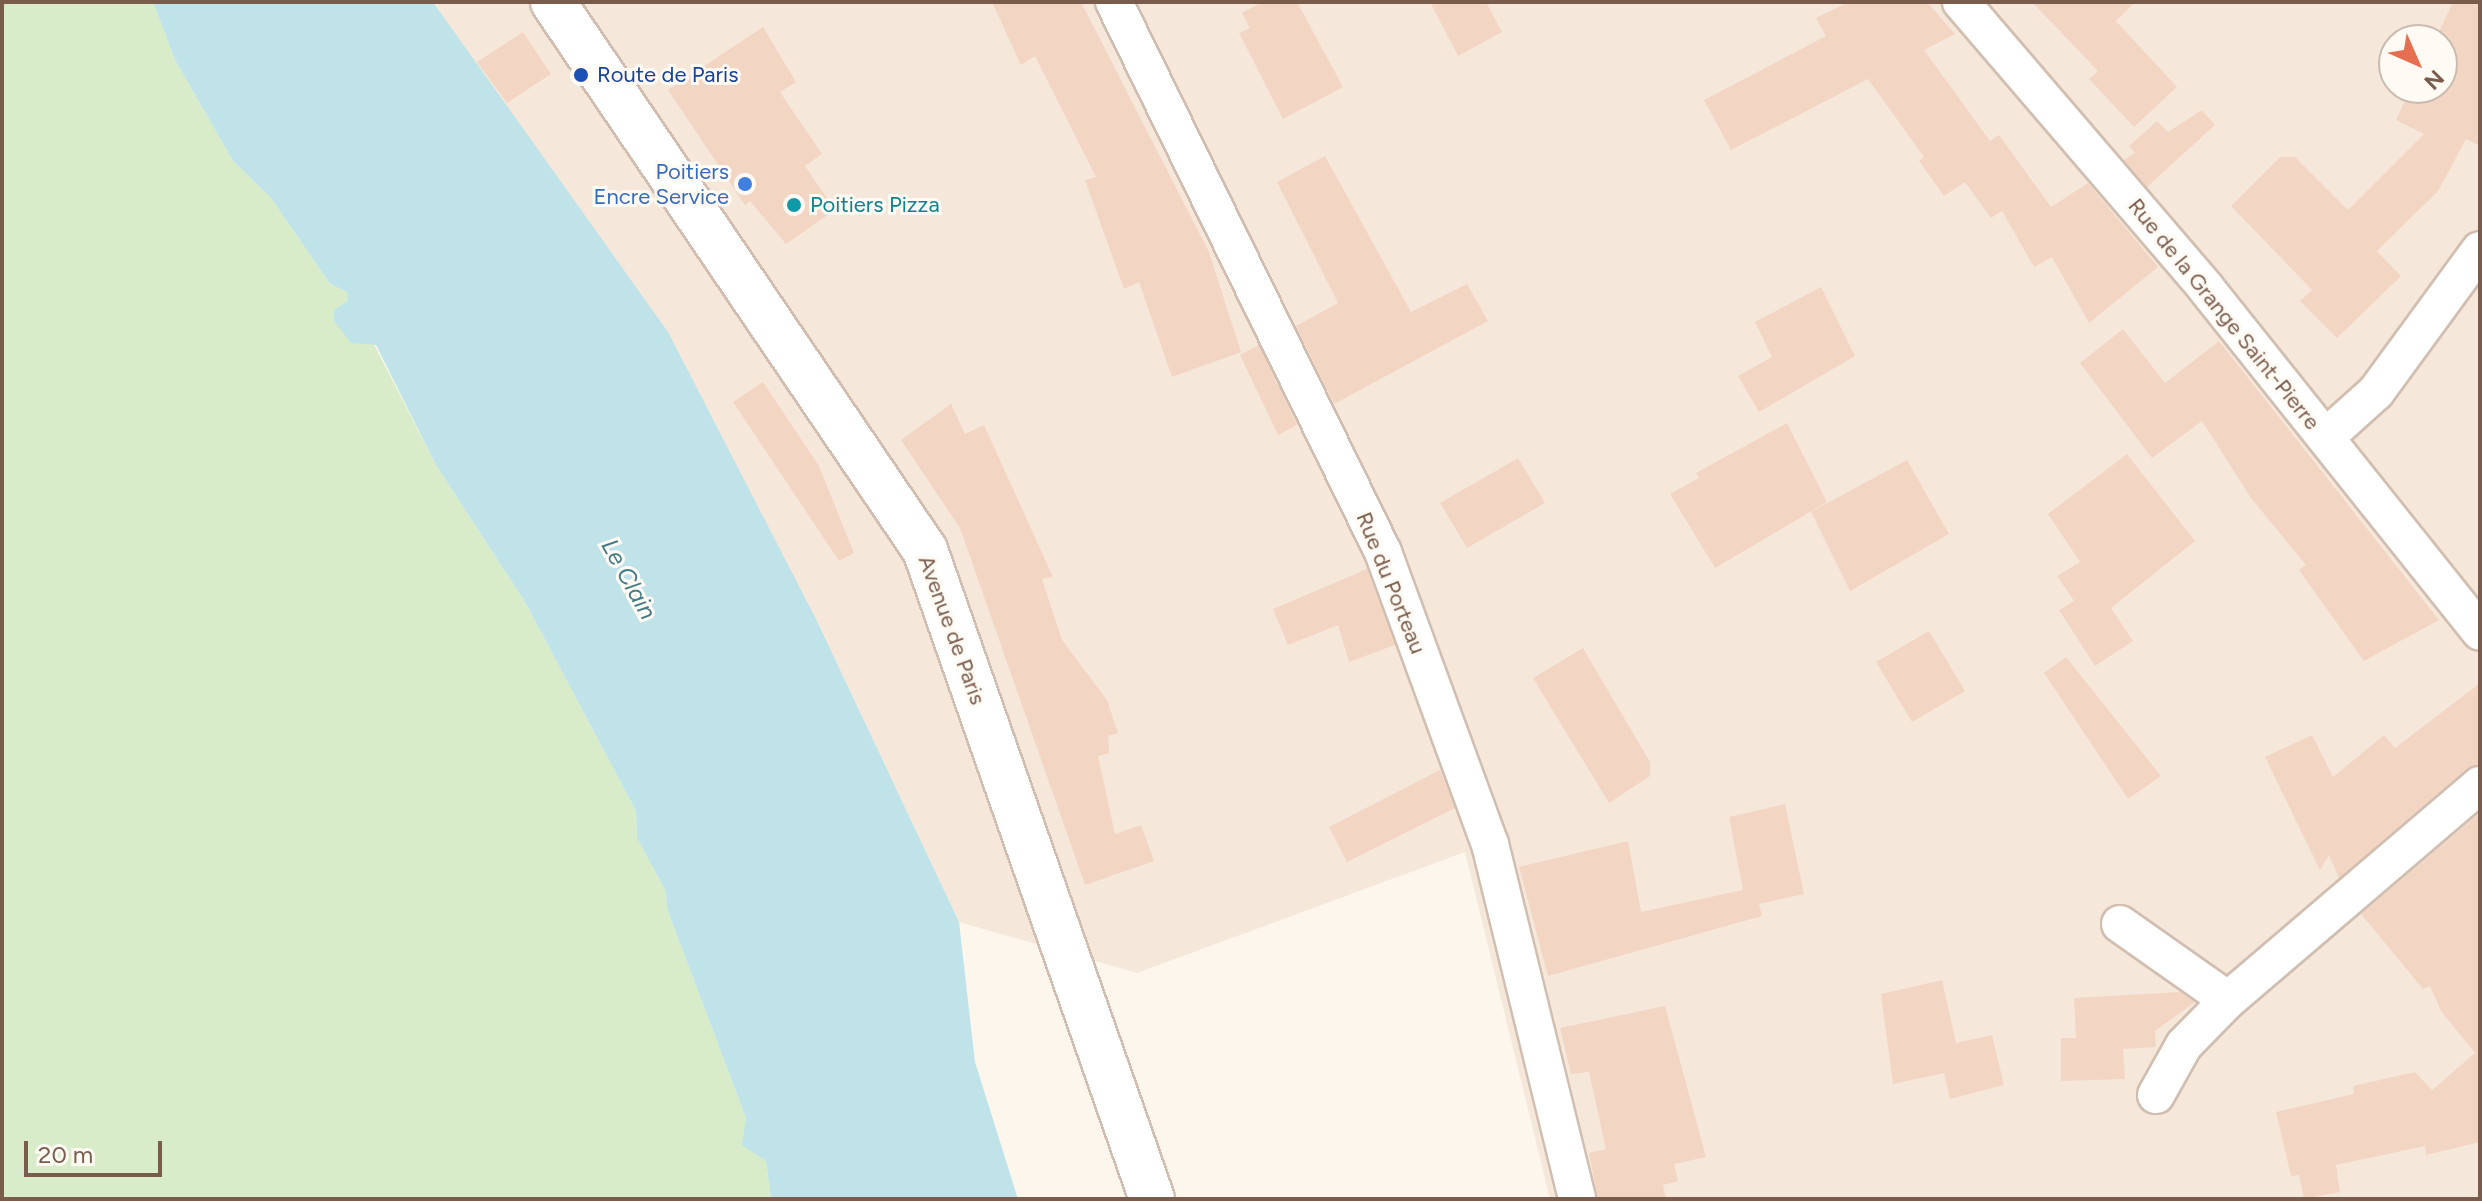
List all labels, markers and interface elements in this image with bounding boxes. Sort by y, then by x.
north arrow [2378,24,2458,104]
place label: Route de Paris [597,62,738,88]
text: N [2418,64,2449,95]
marker: Route de Paris [572,66,590,84]
place label: Poitiers Encre Service [594,158,729,210]
marker: Poitiers Encre Service [736,175,754,193]
place label: Poitiers Pizza [810,192,940,218]
street label: Rue de la Grange Saint-Pierre [2123,193,2325,435]
marker: Poitiers Pizza [785,196,803,214]
street label: Rue du Porteau [1351,508,1431,658]
water label: Le Clain [595,534,663,624]
street label: Avenue de Paris [913,552,991,708]
scale bar [28,1125,166,1175]
text: 20 m [38,1140,93,1169]

